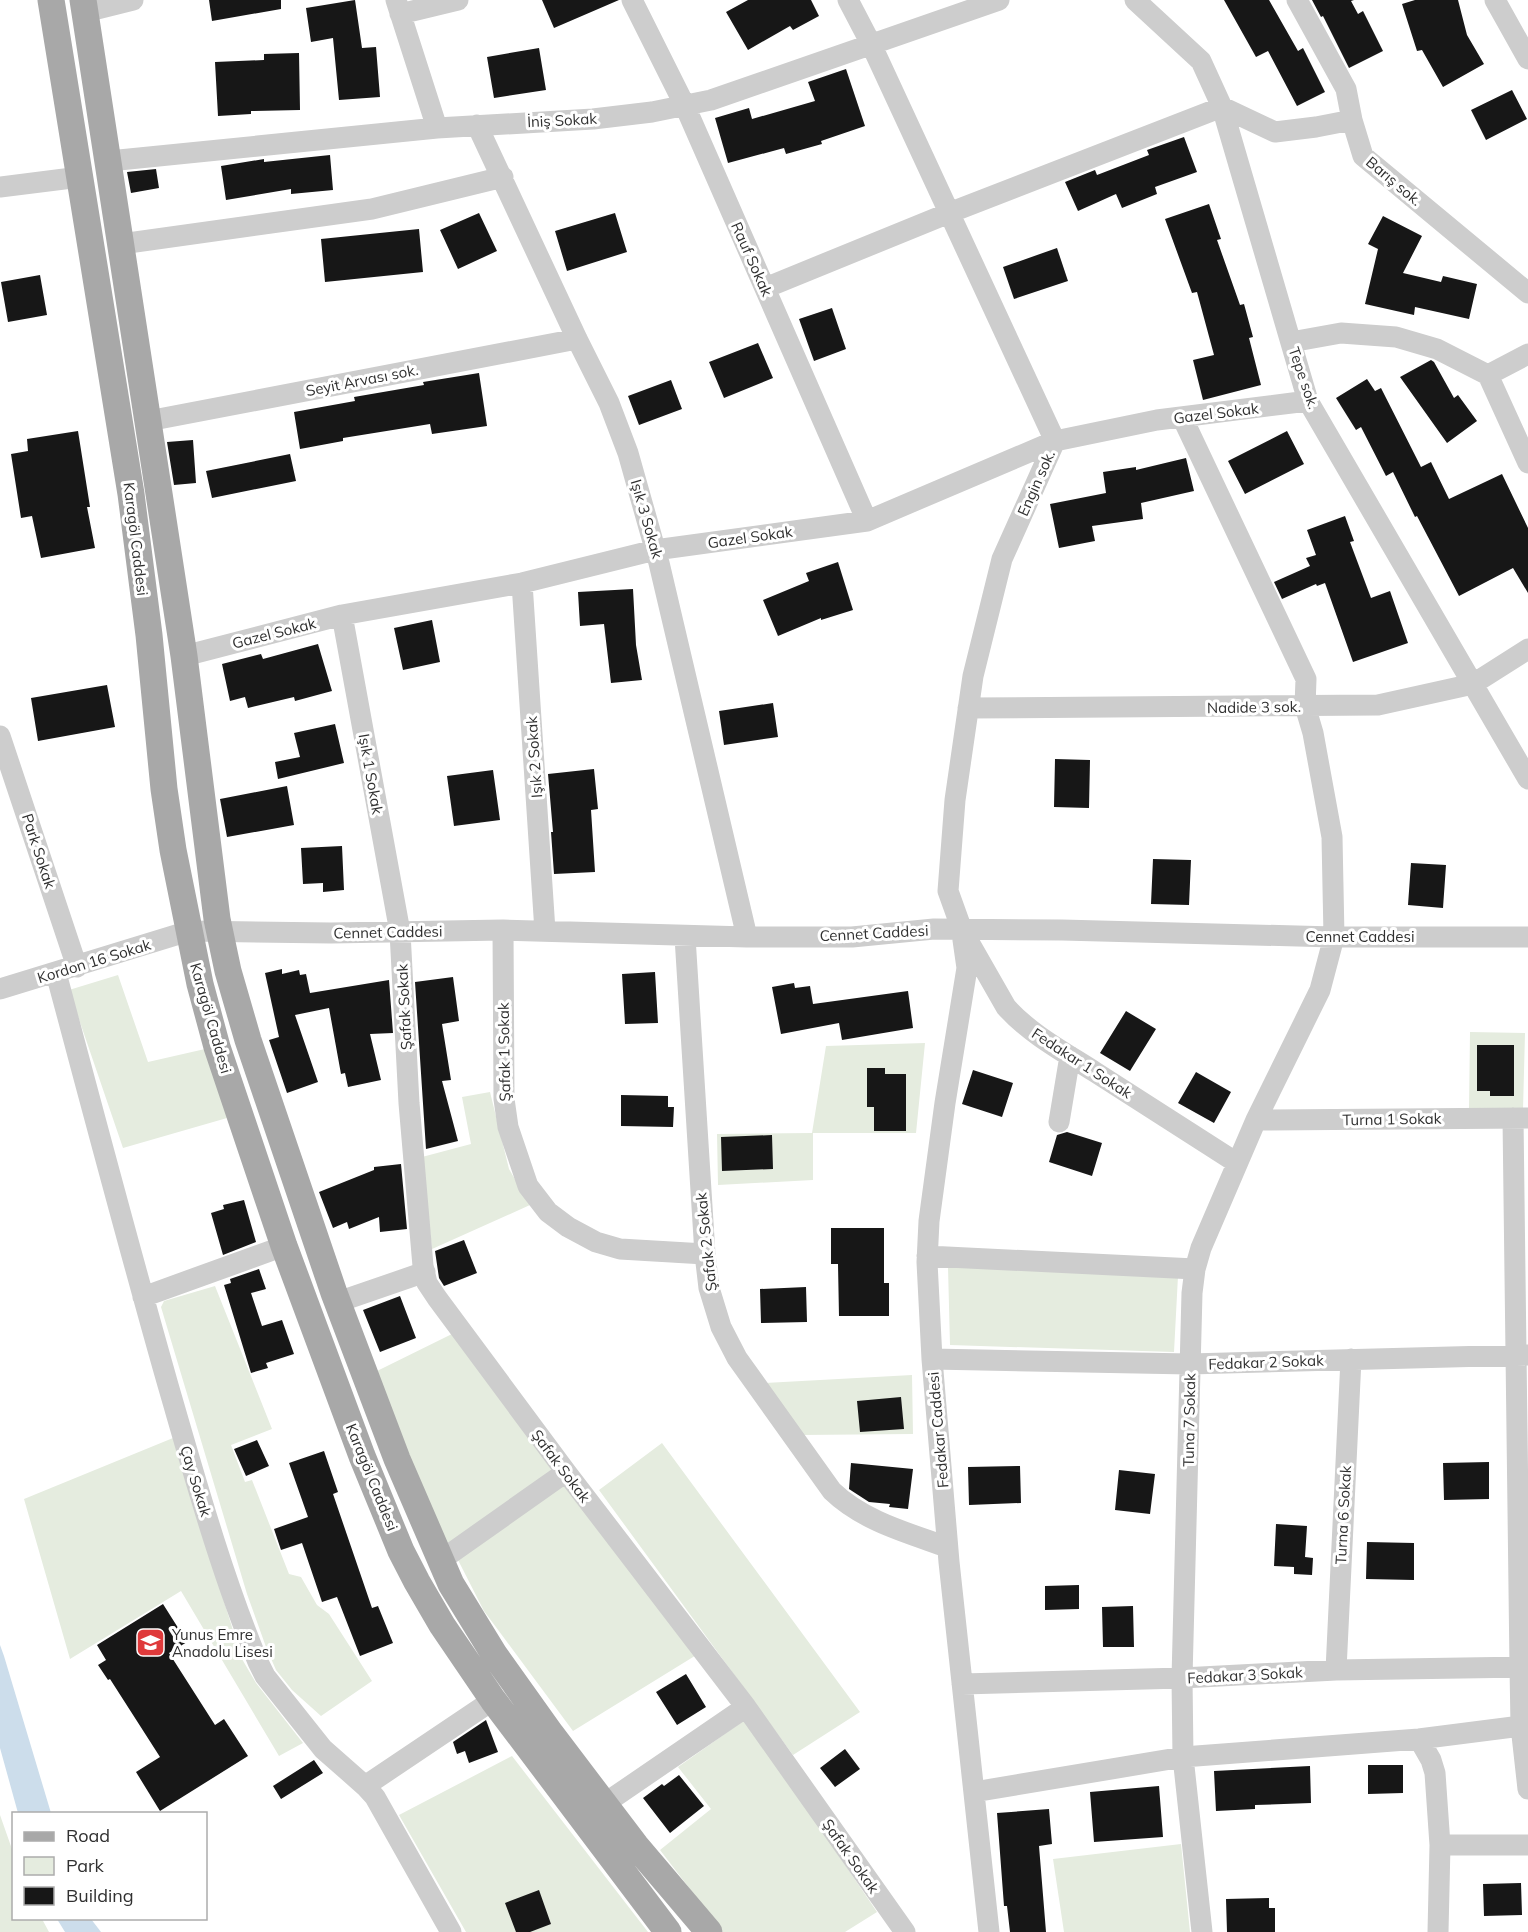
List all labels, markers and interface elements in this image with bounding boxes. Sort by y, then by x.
street label: İniş Sokak [527,109,598,131]
street label: Barış sok. [1362,152,1426,210]
street label: Rauf Sokak [727,219,777,299]
street label: Tepe sok. [1285,344,1323,412]
street label: Seyit Arvası sok. [304,360,420,400]
street label: Gazel Sokak [1172,398,1260,428]
street label: Engin sok. [1013,447,1059,519]
street label: Işık 3 Sokak [627,477,667,561]
street label: Karagöl Caddesi [120,481,152,597]
street label: Gazel Sokak [706,522,794,552]
street label: Gazel Sokak [230,613,318,653]
street label: Nadide 3 sok. [1207,697,1301,717]
street label: Işık 2 Sokak [522,715,546,798]
street label: Işık 1 Sokak [355,732,387,816]
street label: Park Sokak [18,811,60,891]
street label: Cennet Caddesi [819,921,929,945]
street label: Cennet Caddesi [333,922,443,942]
street label: Cennet Caddesi [1306,927,1414,946]
street label: Kordon 16 Sokak [35,935,153,987]
street label: Karagöl Caddesi [186,961,236,1075]
street label: Şafak Sokak [392,963,416,1051]
street label: Şafak 1 Sokak [494,1002,514,1102]
street label: Fedakar 1 Sokak [1028,1024,1136,1103]
street label: Turna 1 Sokak [1342,1109,1442,1129]
street label: Şafak 2 Sokak [691,1191,721,1292]
street label: Fedakar 2 Sokak [1208,1350,1324,1374]
street label: Fedakar Caddesi [923,1371,953,1489]
street label: Tuna 7 Sokak [1179,1373,1199,1467]
street label: Karagöl Caddesi [342,1421,402,1533]
street label: Şafak Sokak [527,1426,595,1506]
street label: Çay Sokak [176,1443,216,1519]
street label: Turna 6 Sokak [1331,1465,1355,1565]
place label: Yunus Emre Anadolu Lisesi [171,1625,273,1661]
school or university icon: Yunus Emre Anadolu Lisesi [135,1627,167,1659]
street label: Fedakar 3 Sokak [1187,1662,1303,1688]
legend [12,1812,207,1920]
street label: Şafak Sokak [818,1815,884,1897]
text: Road [66,1824,110,1847]
text: Park [66,1854,105,1877]
text: Building [66,1884,134,1907]

